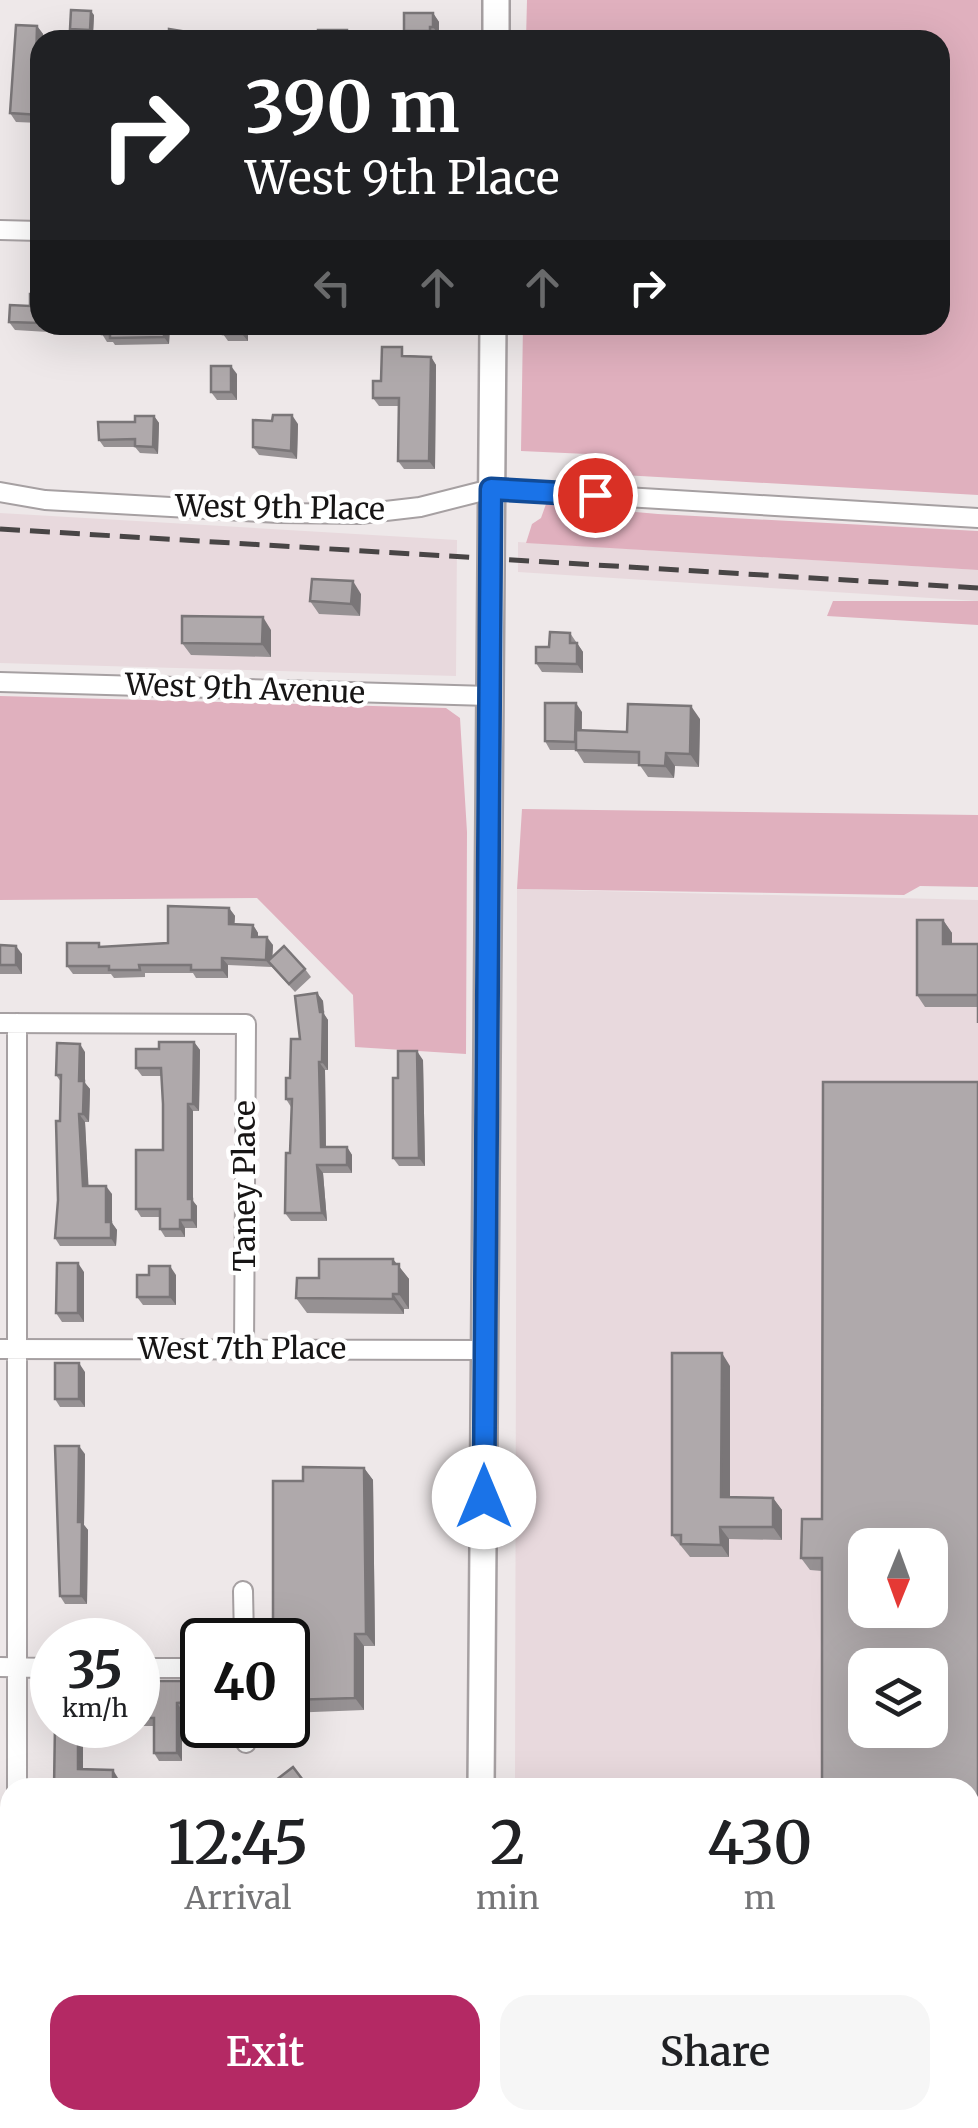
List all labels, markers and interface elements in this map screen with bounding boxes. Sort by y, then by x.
text: 390 m [245,63,460,151]
icon: right [80,70,210,200]
text: West 9th Place [245,150,559,206]
icon: left [305,260,360,315]
icon: ahead [410,260,465,315]
icon: ahead [515,260,570,315]
icon: right [620,260,675,315]
pin [553,453,638,538]
icon: arrive [568,468,623,523]
street label: West 9th Place [174,486,385,528]
street label: West 9th Avenue [123,665,366,711]
street label: Taney Place [225,1100,263,1272]
street label: West 7th Place [137,1329,346,1367]
position arrow [432,1445,536,1549]
north arrow [848,1528,948,1628]
map controls [848,1528,948,1748]
speed limit sign: 40 [180,1618,310,1748]
text: 35 [67,1639,123,1702]
button: layers [848,1648,948,1748]
text: km/h [62,1692,128,1724]
text: 12:45 [168,1805,309,1880]
text: 2 [490,1805,525,1880]
text: 430 [707,1805,812,1880]
text: Arrival [185,1878,291,1918]
text: min [476,1878,539,1918]
text: m [744,1878,776,1918]
button: Exit [50,1995,480,2110]
button: Share [500,1995,930,2110]

